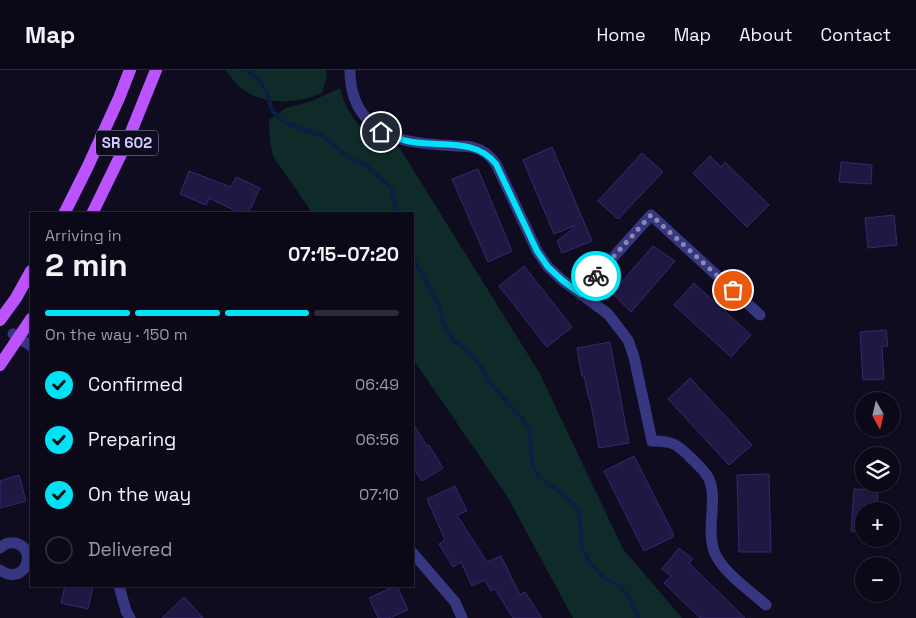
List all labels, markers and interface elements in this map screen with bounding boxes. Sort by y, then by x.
text: Map [25,19,75,50]
text: Home [597,23,646,46]
text: Map [674,23,711,46]
text: About [739,23,793,46]
text: Contact [821,23,891,46]
pin [360,111,402,153]
icon: home [367,118,395,146]
road number: SR 602 [96,130,158,156]
text: Arriving in [45,225,122,246]
text: 07:15–07:20 [288,242,399,267]
text: 2 min [45,245,128,285]
courier [571,251,621,301]
icon: bike [582,262,610,290]
pin [712,269,754,311]
icon: bag [719,276,747,304]
text: On the way · 150 m [45,324,187,345]
icon: check [45,371,73,399]
text: Confirmed [88,372,183,397]
text: 06:49 [355,374,399,395]
north arrow [855,392,900,438]
map controls [855,392,900,602]
icon: check [45,426,73,454]
text: Preparing [88,427,176,452]
text: 06:56 [356,429,399,450]
button: layers [855,447,900,492]
icon: check [45,481,73,509]
text: On the way [88,482,191,507]
text: 07:10 [359,484,399,505]
button: + [855,502,900,547]
text: Delivered [88,537,173,562]
button: − [855,557,900,602]

